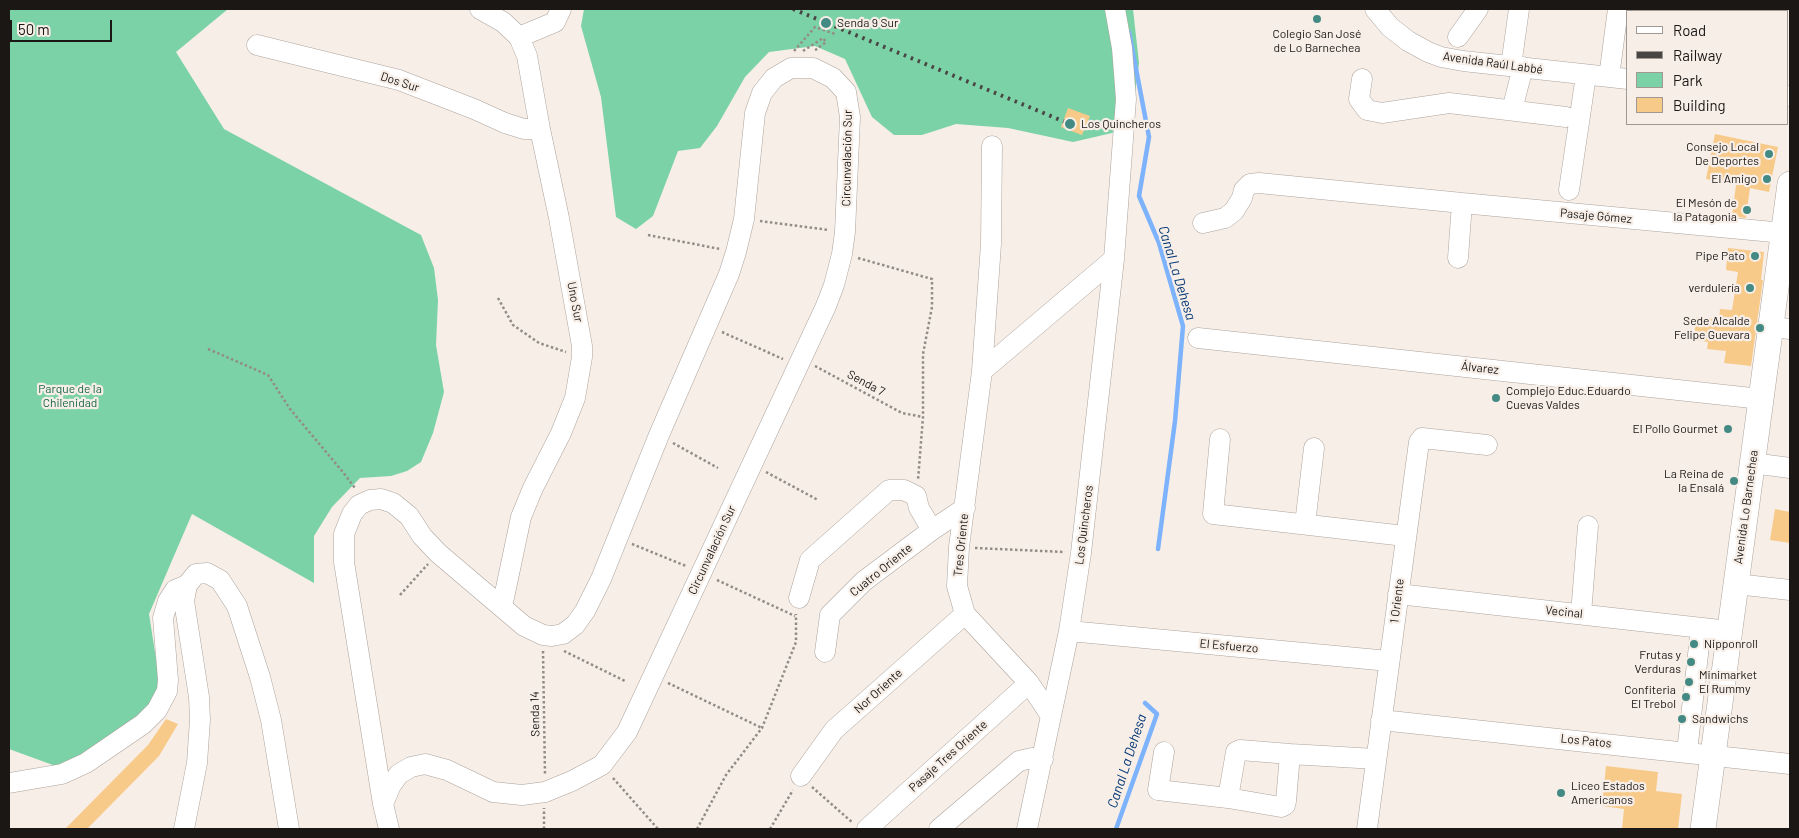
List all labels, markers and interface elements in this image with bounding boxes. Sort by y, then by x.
scale bar [12,10,115,42]
legend [1626,10,1789,125]
marker: Colegio San José de Lo Barnechea [1311,13,1323,25]
marker: Senda 9 Sur [819,16,833,30]
place label: Senda 9 Sur [837,16,898,30]
text: 50 m [18,20,50,38]
text: Road [1673,21,1706,39]
place label: Colegio San José de Lo Barnechea [1272,27,1362,55]
text: Railway [1673,46,1722,64]
street label: Avenida Raúl Labbé [1442,49,1544,77]
street label: Dos Sur [379,69,421,95]
text: Park [1673,71,1702,89]
text: Building [1673,96,1726,114]
street label: Circunvalación Sur [839,110,855,206]
marker: Los Quincheros [1063,117,1077,131]
place label: Los Quincheros [1081,117,1161,131]
place label: Consejo Local De Deportes [1686,140,1759,168]
marker: Consejo Local De Deportes [1763,148,1775,160]
place label: El Amigo [1711,172,1757,186]
marker: El Amigo [1761,173,1773,185]
place label: El Mesón de la Patagonia [1673,196,1737,224]
marker: El Mesón de la Patagonia [1741,204,1753,216]
street label: Pasaje Gómez [1559,206,1633,226]
water label: Canal La Dehesa [1155,224,1199,322]
place label: Pipe Pato [1696,249,1745,263]
marker: Pipe Pato [1749,250,1761,262]
street label: Uno Sur [564,281,586,323]
place label: verdulería [1689,281,1740,295]
marker: verdulería [1744,282,1756,294]
place label: Sede Alcalde Felipe Guevara [1674,314,1750,342]
marker: Sede Alcalde Felipe Guevara [1754,322,1766,334]
street label: Álvarez [1460,359,1500,377]
street label: Senda 7 [845,367,887,399]
park label: Parque de la Chilenidad [38,382,102,410]
place label: Complejo Educ.Eduardo Cuevas Valdes [1506,384,1631,412]
marker: Complejo Educ.Eduardo Cuevas Valdes [1490,392,1502,404]
place label: El Pollo Gourmet [1632,422,1718,436]
marker: El Pollo Gourmet [1722,423,1734,435]
street label: Avenida Lo Barnechea [1731,449,1761,565]
place label: La Reina de la Ensalá [1664,467,1724,495]
marker: La Reina de la Ensalá [1728,475,1740,487]
street label: Los Quincheros [1072,484,1096,566]
street label: Circunvalación Sur [685,503,739,597]
street label: Tres Oriente [951,513,971,577]
street label: Cuatro Oriente [847,541,915,599]
street label: 1 Oriente [1387,578,1407,624]
street label: Vecinal [1545,603,1583,621]
street label: El Esfuerzo [1199,636,1259,656]
place label: Nipponroll [1704,637,1758,651]
marker: Nipponroll [1688,638,1700,650]
place label: Frutas y Verduras [1635,648,1681,676]
marker: Frutas y Verduras [1685,656,1697,668]
street label: Nor Oriente [851,666,905,716]
place label: Minimarket El Rummy [1699,668,1757,696]
marker: Minimarket El Rummy [1683,676,1695,688]
place label: Confiteria El Trebol [1624,683,1676,711]
street label: Senda 14 [527,691,543,737]
marker: Confiteria El Trebol [1680,691,1692,703]
water label: Canal La Dehesa [1104,712,1150,810]
place label: Sandwichs [1692,712,1748,726]
marker: Sandwichs [1676,713,1688,725]
street label: Pasaje Tres Oriente [906,717,990,795]
street label: Los Patos [1560,731,1612,751]
place label: Liceo Estados Americanos [1571,779,1645,807]
marker: Liceo Estados Americanos [1555,787,1567,799]

